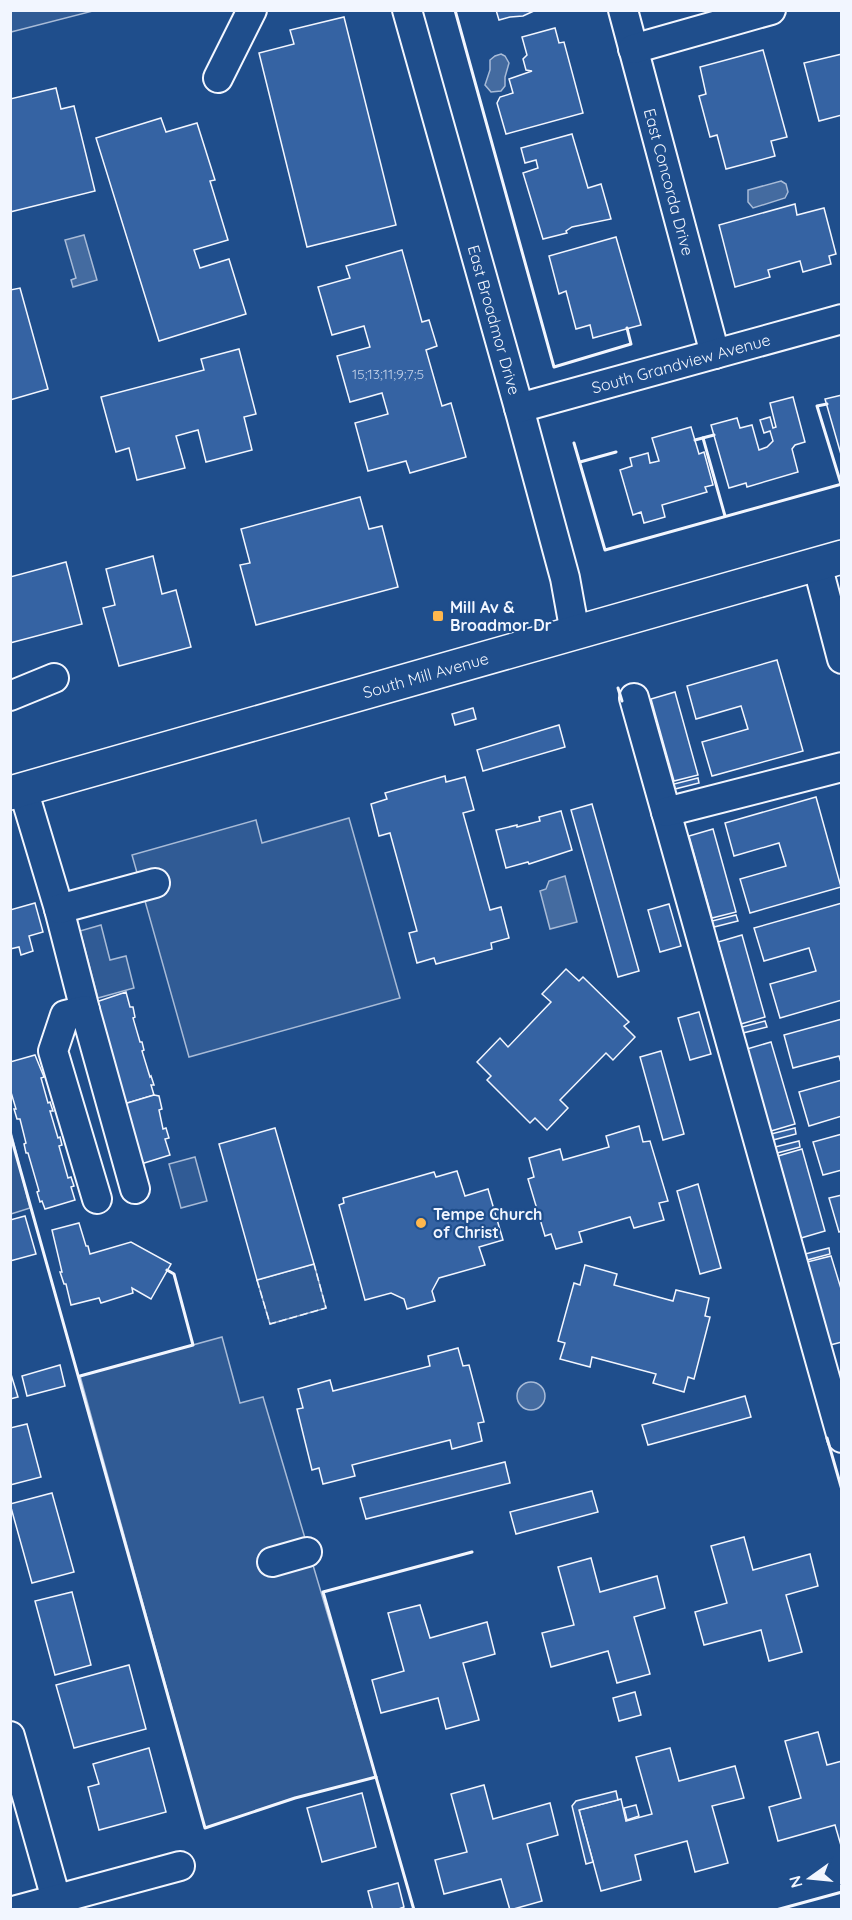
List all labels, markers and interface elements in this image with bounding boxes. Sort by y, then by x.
street label: East Concorda Drive [640,106,698,258]
street label: East Broadmor Drive [464,243,525,397]
street label: South Grandview Avenue [589,329,773,398]
house number: 15;13;11;9;7;5 [352,365,424,383]
place label: Mill Av & Broadmor Dr [450,597,552,635]
marker: Mill Av & Broadmor Dr [431,609,445,623]
street label: South Mill Avenue [360,648,491,702]
place label: Tempe Church of Christ [433,1204,542,1242]
marker: Tempe Church of Christ [414,1216,428,1230]
north arrow [780,1848,840,1908]
text: N [784,1874,807,1890]

